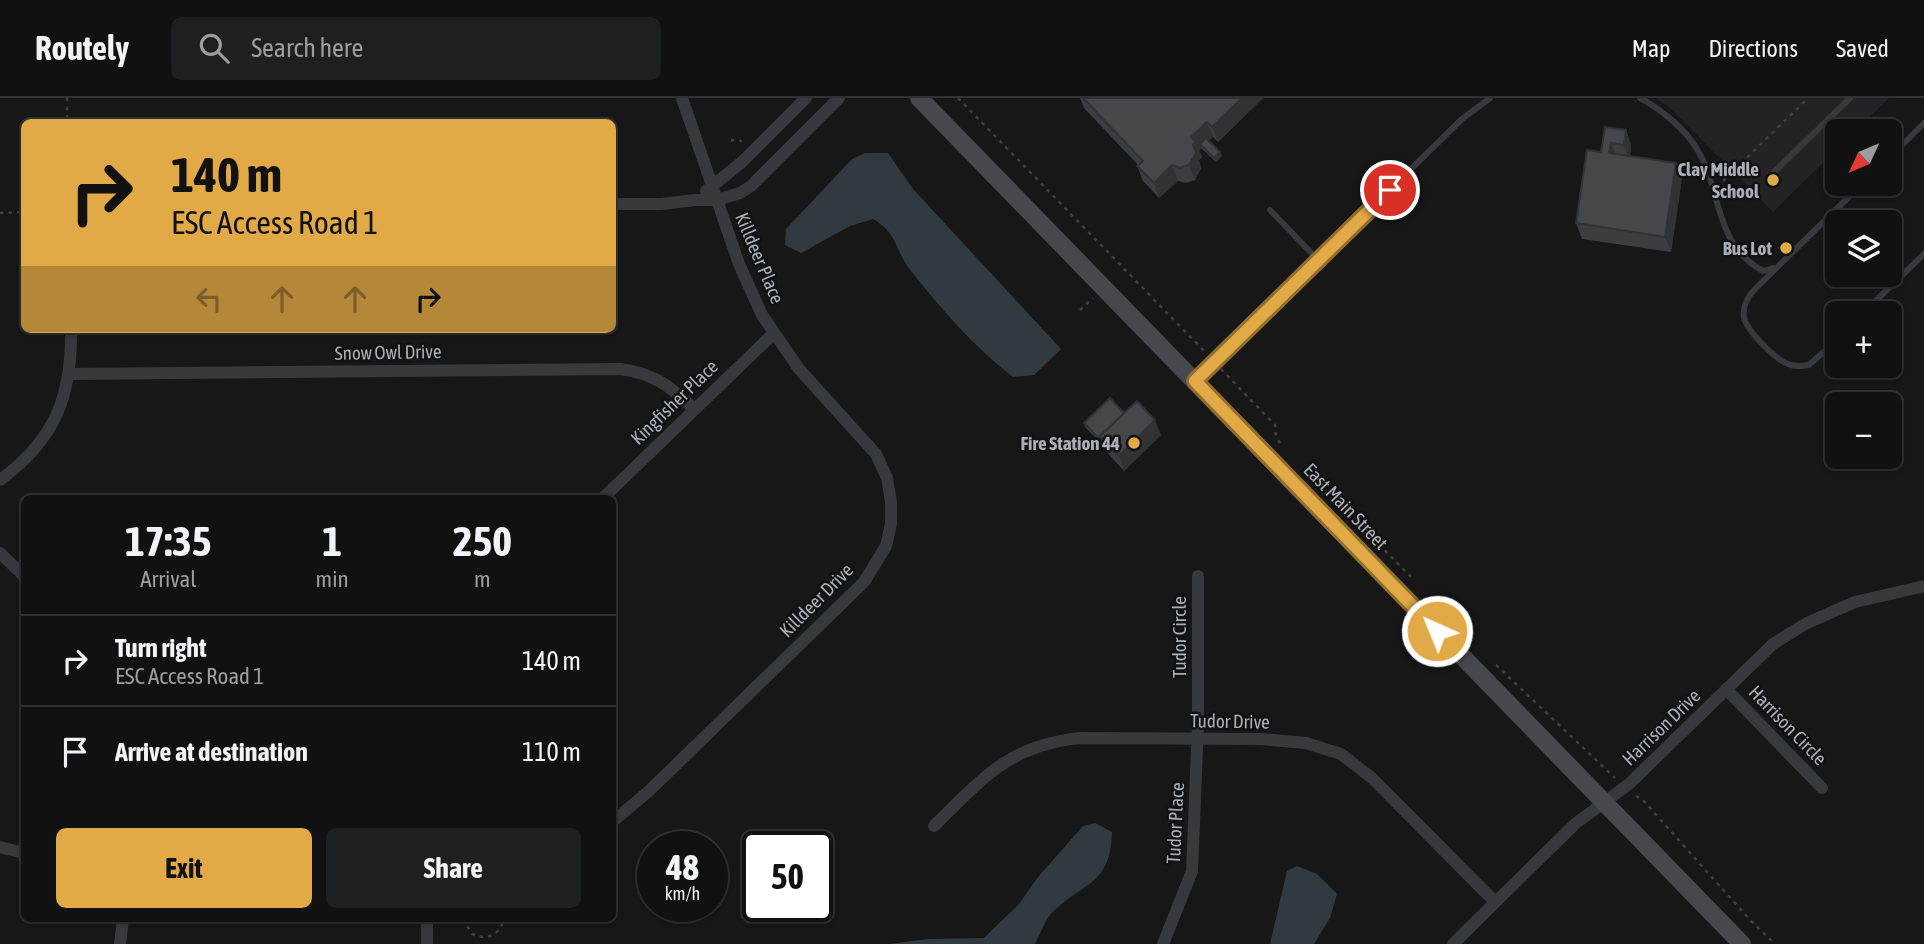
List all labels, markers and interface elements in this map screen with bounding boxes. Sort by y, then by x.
search box [171,17,661,80]
text: Routely [35,29,129,67]
icon: search [195,29,233,67]
text: Search here [251,33,363,63]
text: Map [1632,35,1670,62]
text: Directions [1708,35,1798,62]
text: Saved [1836,35,1889,62]
north arrow [1825,119,1902,196]
map controls [1825,119,1902,469]
text: 140 m [171,146,282,202]
icon: right [56,147,147,238]
place label: Clay Middle School [1678,158,1760,202]
pin [1360,160,1420,220]
icon: arrive [1371,171,1409,209]
marker: Clay Middle School [1765,172,1781,188]
text: ESC Access Road 1 [171,204,378,241]
street label: Killdeer Place [731,209,789,307]
button: layers [1825,210,1902,287]
place label: Bus Lot [1723,237,1773,259]
marker: Bus Lot [1778,240,1794,256]
icon: left [190,280,228,318]
icon: ahead [263,280,301,318]
icon: ahead [336,280,374,318]
icon: right [409,280,447,318]
button: + [1825,301,1902,378]
street label: Snow Owl Drive [334,340,442,364]
street label: Kingfisher Place [626,355,722,449]
button: − [1825,392,1902,469]
place label: Fire Station 44 [1020,432,1120,454]
marker: Fire Station 44 [1126,435,1142,451]
street label: East Main Street [1299,458,1393,554]
text: 17:35 [125,517,212,565]
text: 1 [322,517,342,565]
text: 250 [453,517,512,565]
street label: Killdeer Drive [775,559,857,641]
text: Arrival [140,566,196,592]
text: min [316,566,349,592]
text: m [474,566,491,592]
position arrow [1400,594,1474,668]
street label: Tudor Circle [1168,596,1190,678]
text: Turn right [115,633,206,663]
icon: right [56,642,94,680]
text: 140 m [522,646,581,676]
text: ESC Access Road 1 [115,663,264,689]
street label: Harrison Circle [1745,681,1831,769]
street label: Harrison Drive [1617,684,1705,770]
street label: Tudor Drive [1190,709,1270,733]
icon: arrive [56,733,94,771]
text: Arrive at destination [115,737,308,767]
text: 110 m [522,737,581,767]
street label: Tudor Place [1162,782,1188,864]
button: Exit [56,828,312,908]
button: Share [326,828,581,908]
speed limit sign: 50 [742,831,833,922]
text: 48 [666,847,699,887]
text: km/h [665,883,700,904]

